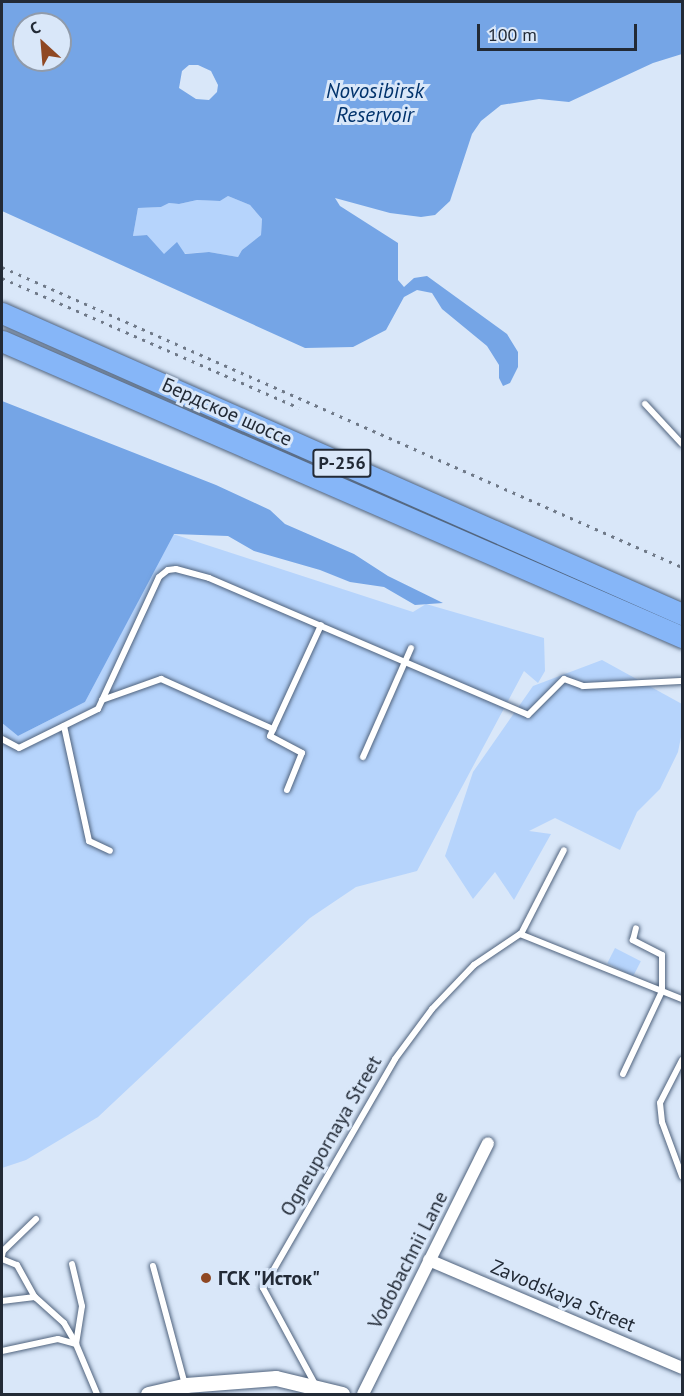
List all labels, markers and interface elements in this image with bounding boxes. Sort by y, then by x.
north arrow [12,12,72,72]
scale bar [480,12,640,50]
text: С [27,17,43,39]
text: 100 m [488,23,537,46]
water label: Novosibirsk Reservoir [326,78,424,128]
street label: Бердское шоссе [158,373,296,451]
road number: Р-256 [312,448,372,478]
street label: Ogneupornaya Street [275,1052,387,1220]
street label: Vodobachnii Lane [363,1187,453,1333]
street label: Zavodskaya Street [487,1255,639,1337]
place label: ГСК "Исток" [218,1266,322,1290]
marker: ГСК "Исток" [199,1271,213,1285]

